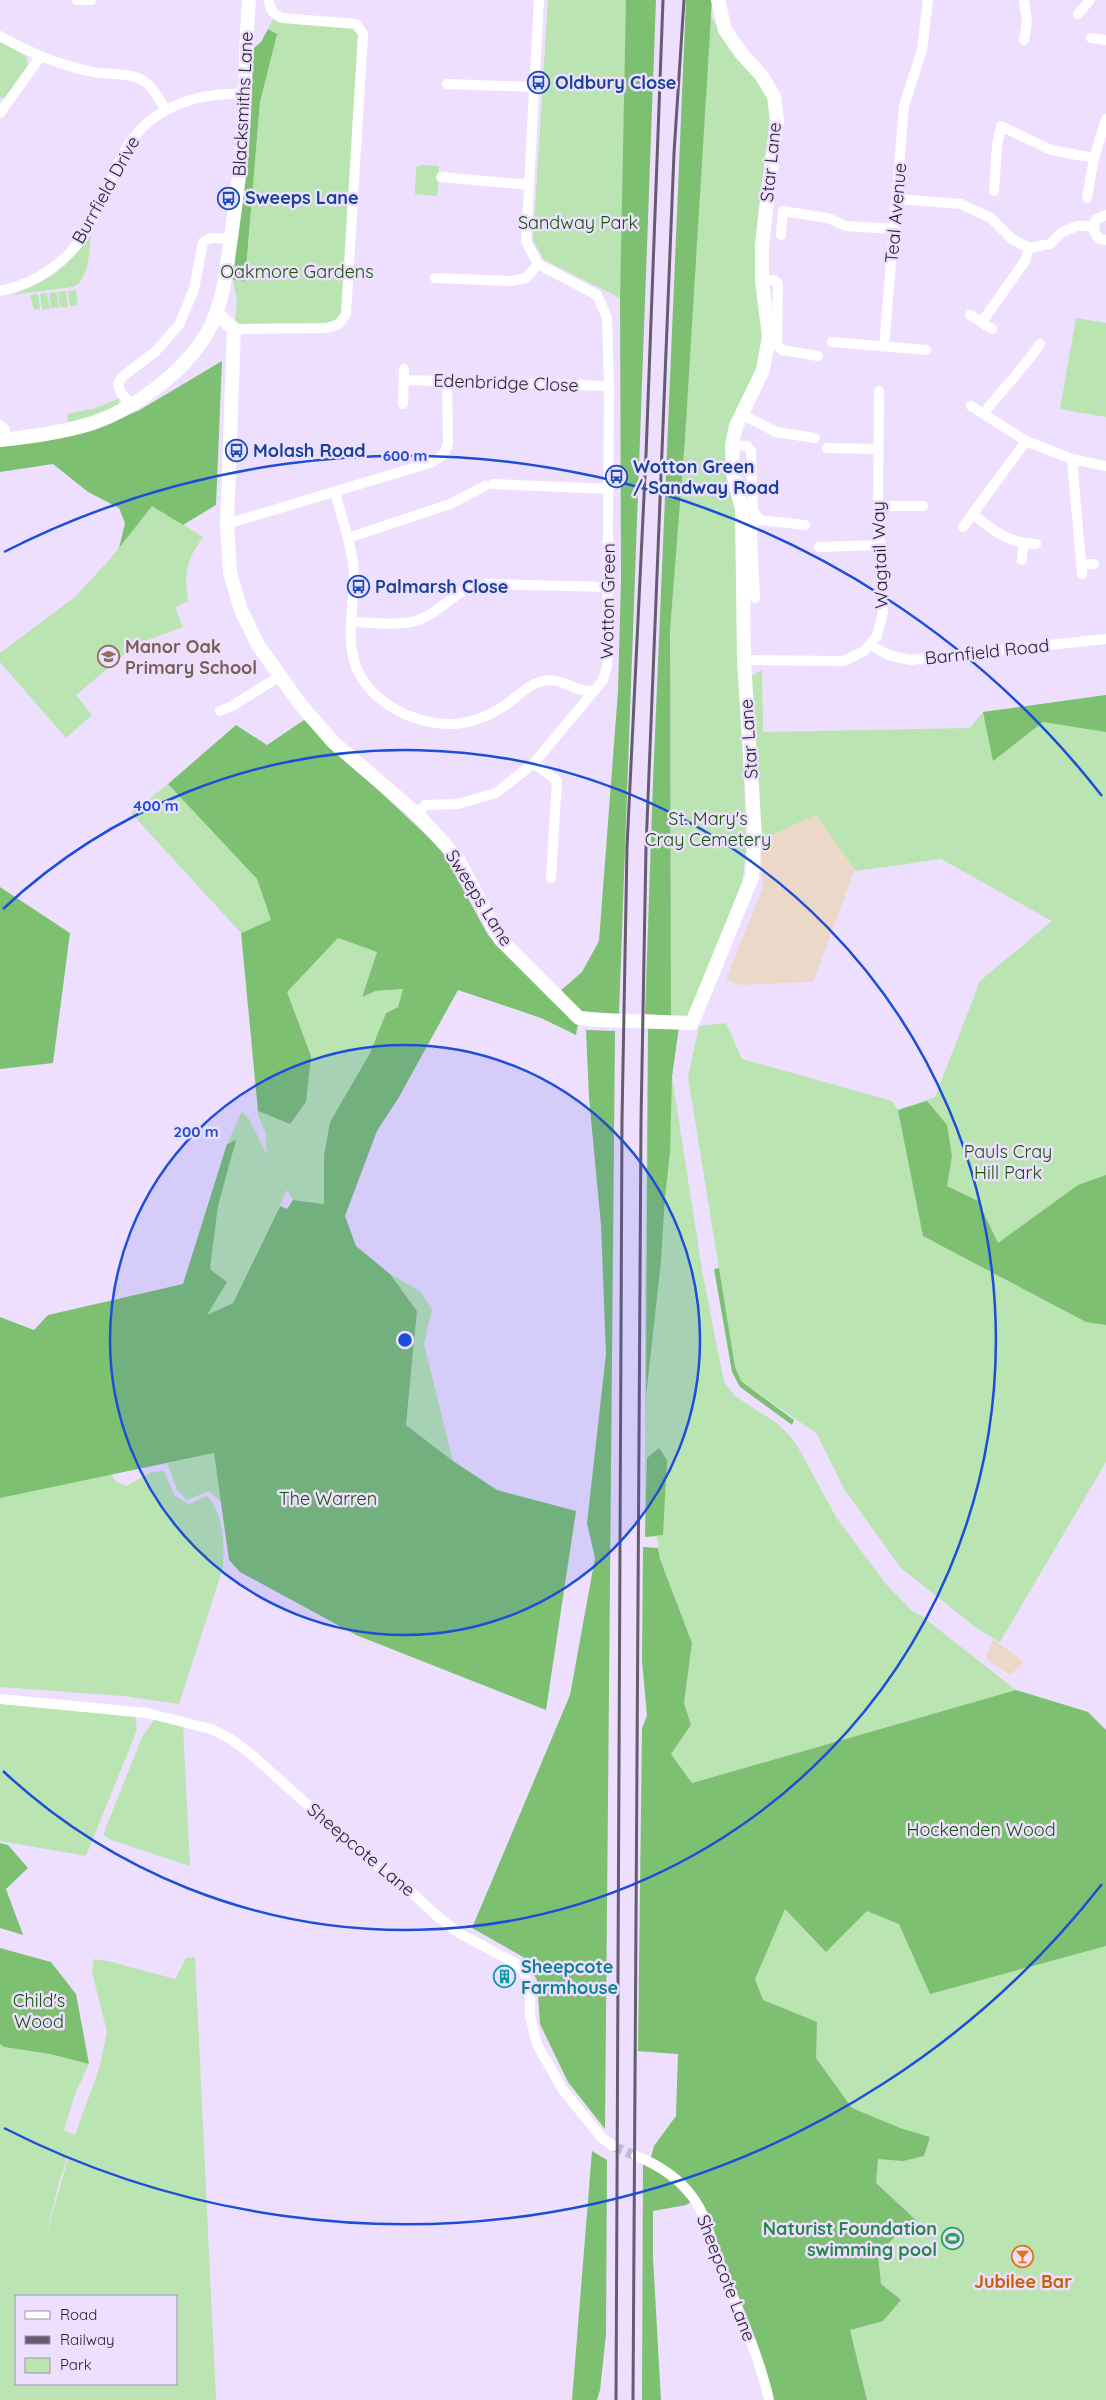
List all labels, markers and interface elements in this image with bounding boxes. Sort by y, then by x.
street label: Blacksmiths Lane [227,31,258,177]
bus stop icon: Oldbury Close [527,71,551,95]
place label: Oldbury Close [555,71,676,94]
street label: Star Lane [755,121,786,203]
street label: Burrfield Drive [67,132,145,248]
street label: Teal Avenue [880,162,911,264]
bus stop icon: Sweeps Lane [217,186,241,210]
place label: Sweeps Lane [245,186,359,209]
park label: Sandway Park [518,211,638,234]
park label: Oakmore Gardens [220,260,374,283]
street label: Edenbridge Close [433,368,579,397]
bus stop icon: Molash Road [225,439,249,463]
place label: Molash Road [253,439,366,462]
text: 600 m [383,446,427,465]
place label: Wotton Green / Sandway Road [633,455,779,499]
bus stop icon: Wotton Green / Sandway Road [605,465,629,489]
street label: Wagtail Way [866,501,893,609]
street label: Wotton Green [595,543,620,659]
bus stop icon: Palmarsh Close [347,575,371,599]
place label: Palmarsh Close [375,575,508,598]
street label: Barnfield Road [924,634,1050,669]
place label: Manor Oak Primary School [125,635,257,679]
school or university icon: Manor Oak Primary School [97,645,121,669]
street label: Star Lane [734,698,763,780]
text: 400 m [133,796,179,815]
park label: St. Mary's Cray Cemetery [645,807,771,851]
street label: Sweeps Lane [441,845,518,950]
text: 200 m [174,1122,219,1141]
park label: Pauls Cray Hill Park [964,1140,1052,1184]
centre of rings [396,1331,414,1349]
park label: The Warren [279,1487,377,1510]
street label: Sheepcote Lane [303,1798,420,1901]
park label: Hockenden Wood [906,1818,1056,1841]
place label: Sheepcote Farmhouse [521,1955,618,1999]
building icon: Sheepcote Farmhouse [493,1965,517,1989]
park label: Child's Wood [13,1989,65,2033]
street label: Sheepcote Lane [692,2211,761,2344]
place label: Naturist Foundation swimming pool [763,2217,937,2261]
sports icon: Naturist Foundation swimming pool [941,2227,965,2251]
bar icon: Jubilee Bar [1011,2245,1035,2269]
place label: Jubilee Bar [974,2270,1072,2293]
legend [15,2295,178,2385]
text: Road [60,2305,97,2324]
text: Railway [60,2330,115,2349]
text: Park [60,2355,92,2374]

